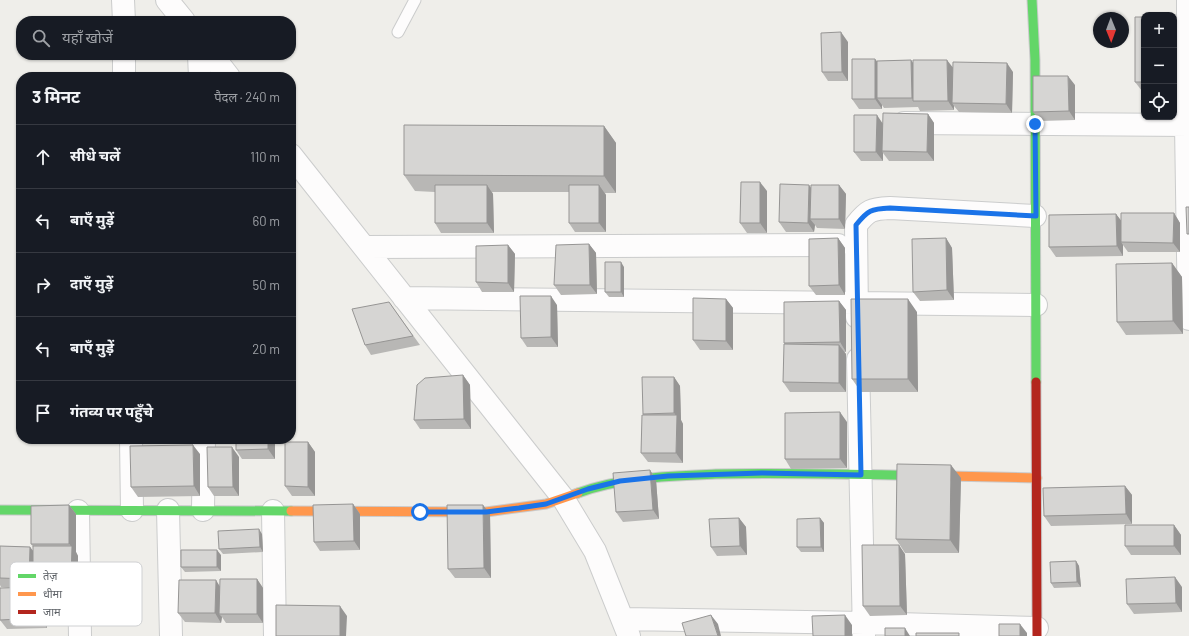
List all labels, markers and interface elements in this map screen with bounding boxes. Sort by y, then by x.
north arrow [1093,12,1129,48]
map controls [1141,12,1177,120]
button: + [1141,12,1177,48]
search box [16,16,296,60]
icon: search [30,27,52,49]
text: यहाँ खोजें [62,28,113,46]
button: − [1141,48,1177,84]
button: locate [1141,84,1177,120]
text: 3 मिनट [32,86,80,106]
text: पैदल · 240 m [214,89,280,105]
route end [1026,115,1044,133]
icon: ahead [32,146,54,168]
text: सीधे चलें [70,146,120,164]
text: 110 m [250,149,280,165]
icon: left [32,210,54,232]
text: बाएँ मुड़ें [70,210,114,228]
text: 60 m [253,213,280,229]
icon: right [32,274,54,296]
text: दाएँ मुड़ें [70,274,113,292]
text: 50 m [253,277,280,293]
icon: left [32,338,54,360]
text: बाएँ मुड़ें [70,338,114,356]
text: 20 m [252,341,280,357]
icon: arrive [32,402,54,424]
text: गंतव्य पर पहुँचे [70,402,153,420]
route start [411,503,429,521]
legend [10,562,142,626]
text: तेज़ [43,569,58,582]
text: धीमा [43,587,62,600]
text: जाम [43,605,61,618]

